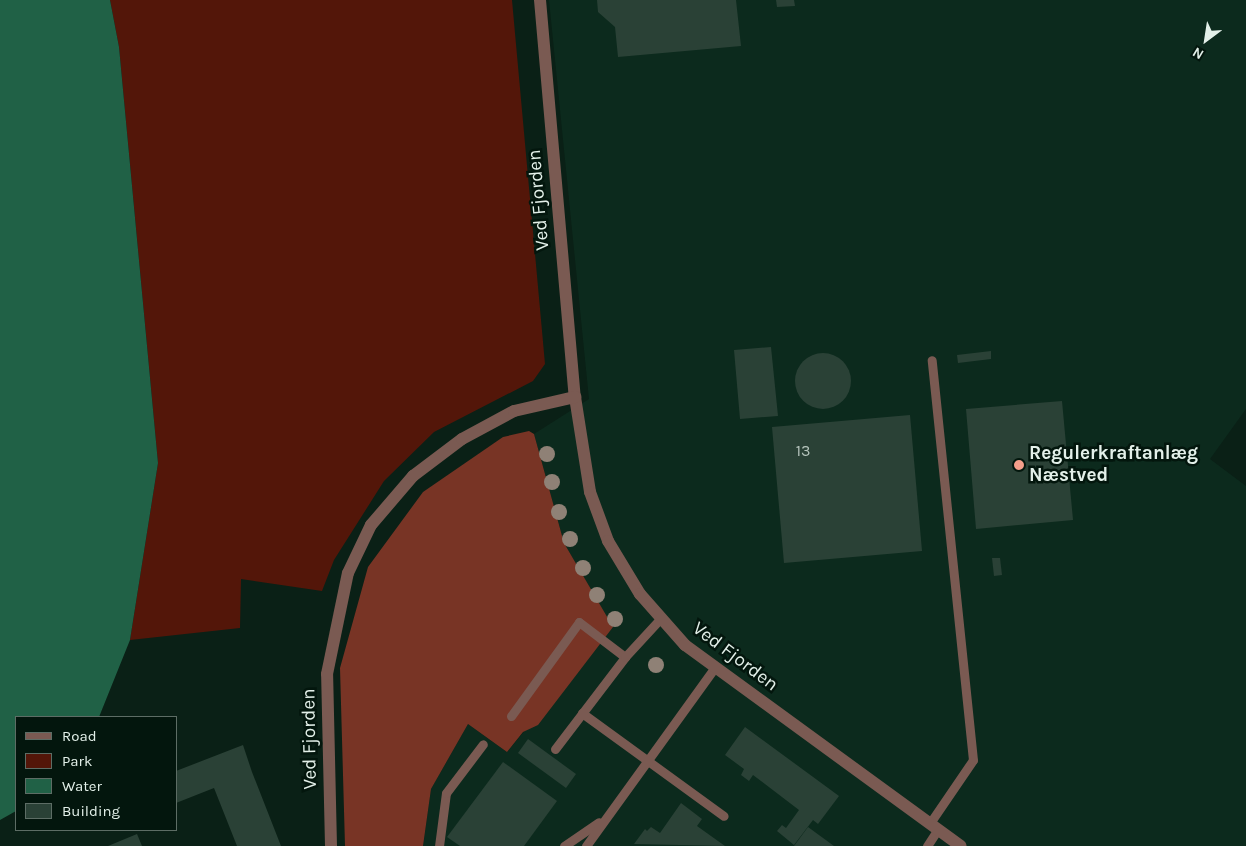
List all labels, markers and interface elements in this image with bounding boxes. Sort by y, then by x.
north arrow [1181,15,1231,65]
text: N [1189,43,1207,63]
street label: Ved Fjorden [523,149,555,251]
house number: 13 [796,441,810,461]
place label: Regulerkraftanlæg Næstved [1029,443,1198,487]
marker: Regulerkraftanlæg Næstved [1013,459,1025,471]
street label: Ved Fjorden [688,617,782,697]
street label: Ved Fjorden [298,688,322,790]
legend [15,716,178,831]
text: Road [62,727,97,745]
text: Park [62,752,92,770]
text: Water [62,777,102,795]
text: Building [62,802,120,820]

